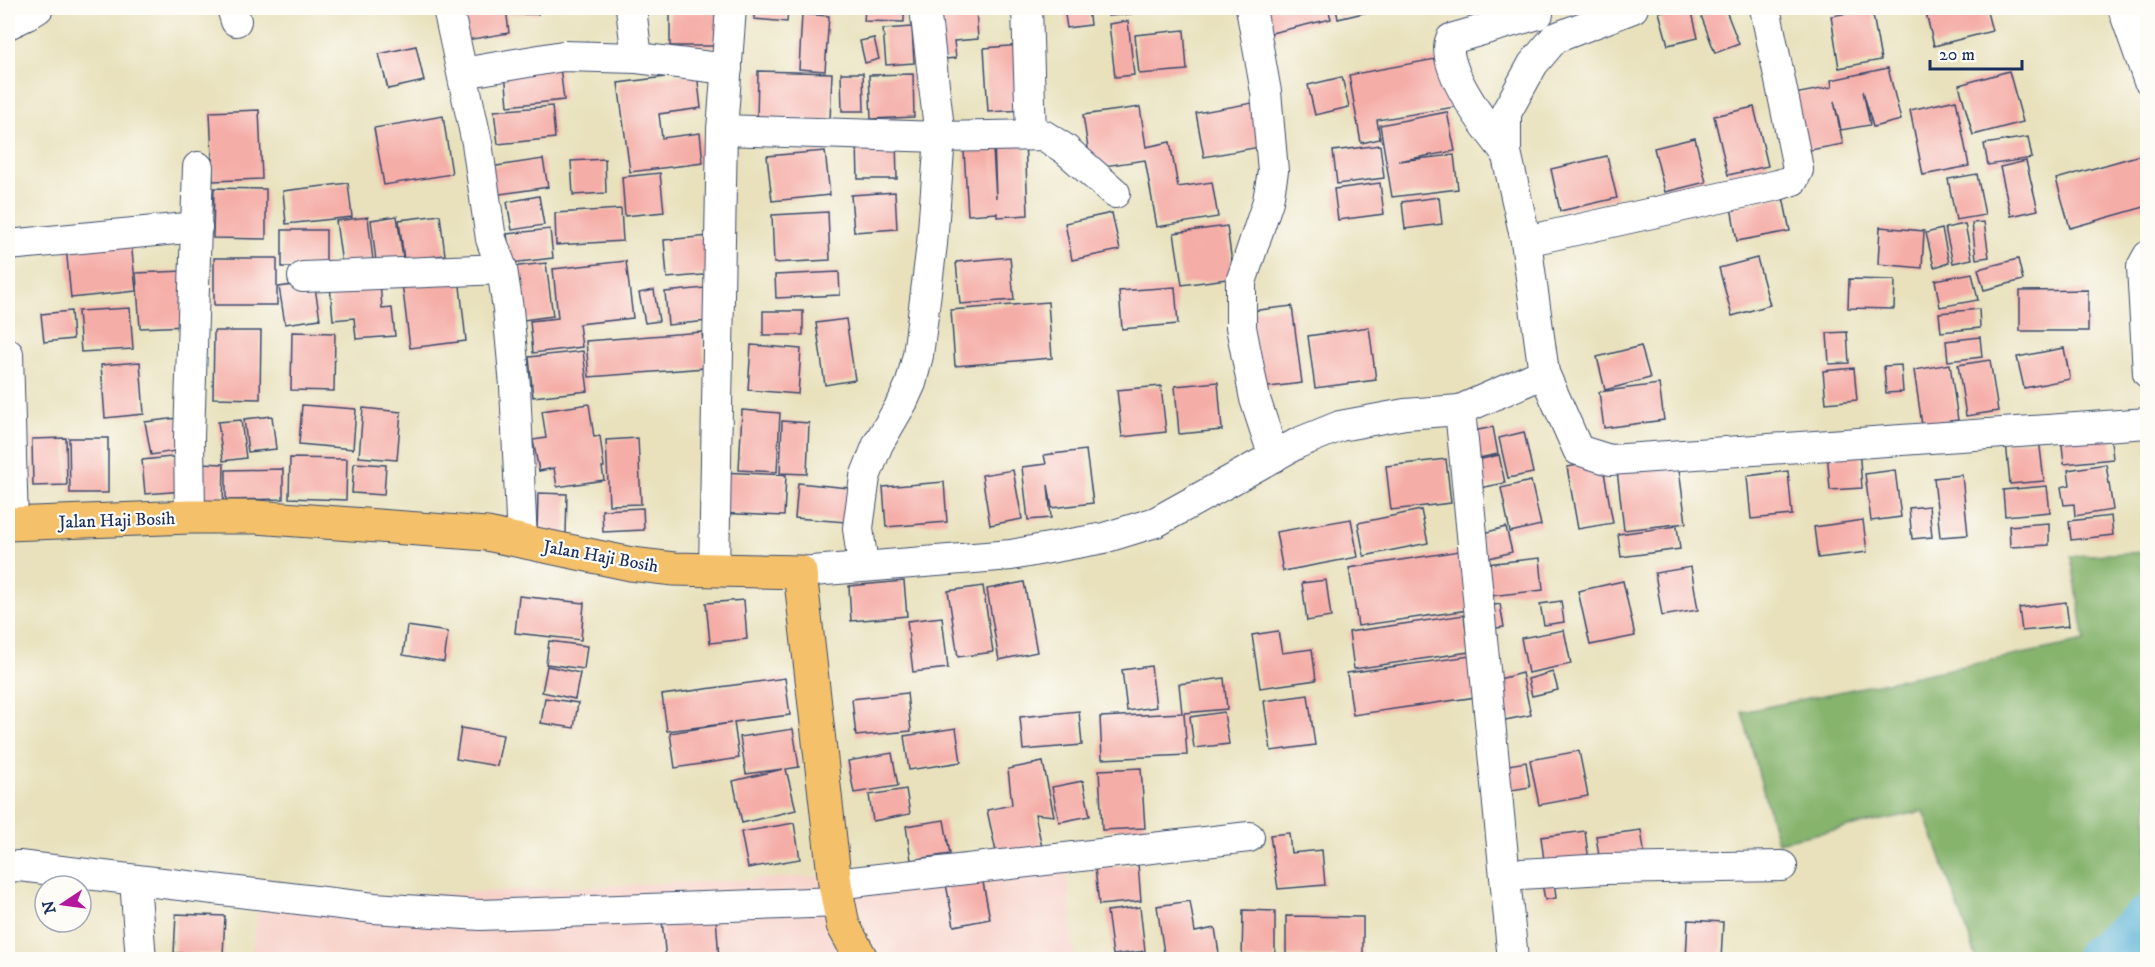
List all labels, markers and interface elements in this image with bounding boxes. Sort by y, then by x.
scale bar [1930,33,2022,71]
text: 20 m [1939,44,1975,66]
street label: Jalan Haji Bosih [56,508,176,534]
street label: Jalan Haji Bosih [540,536,661,578]
north arrow [33,874,93,934]
text: N [38,898,61,916]

